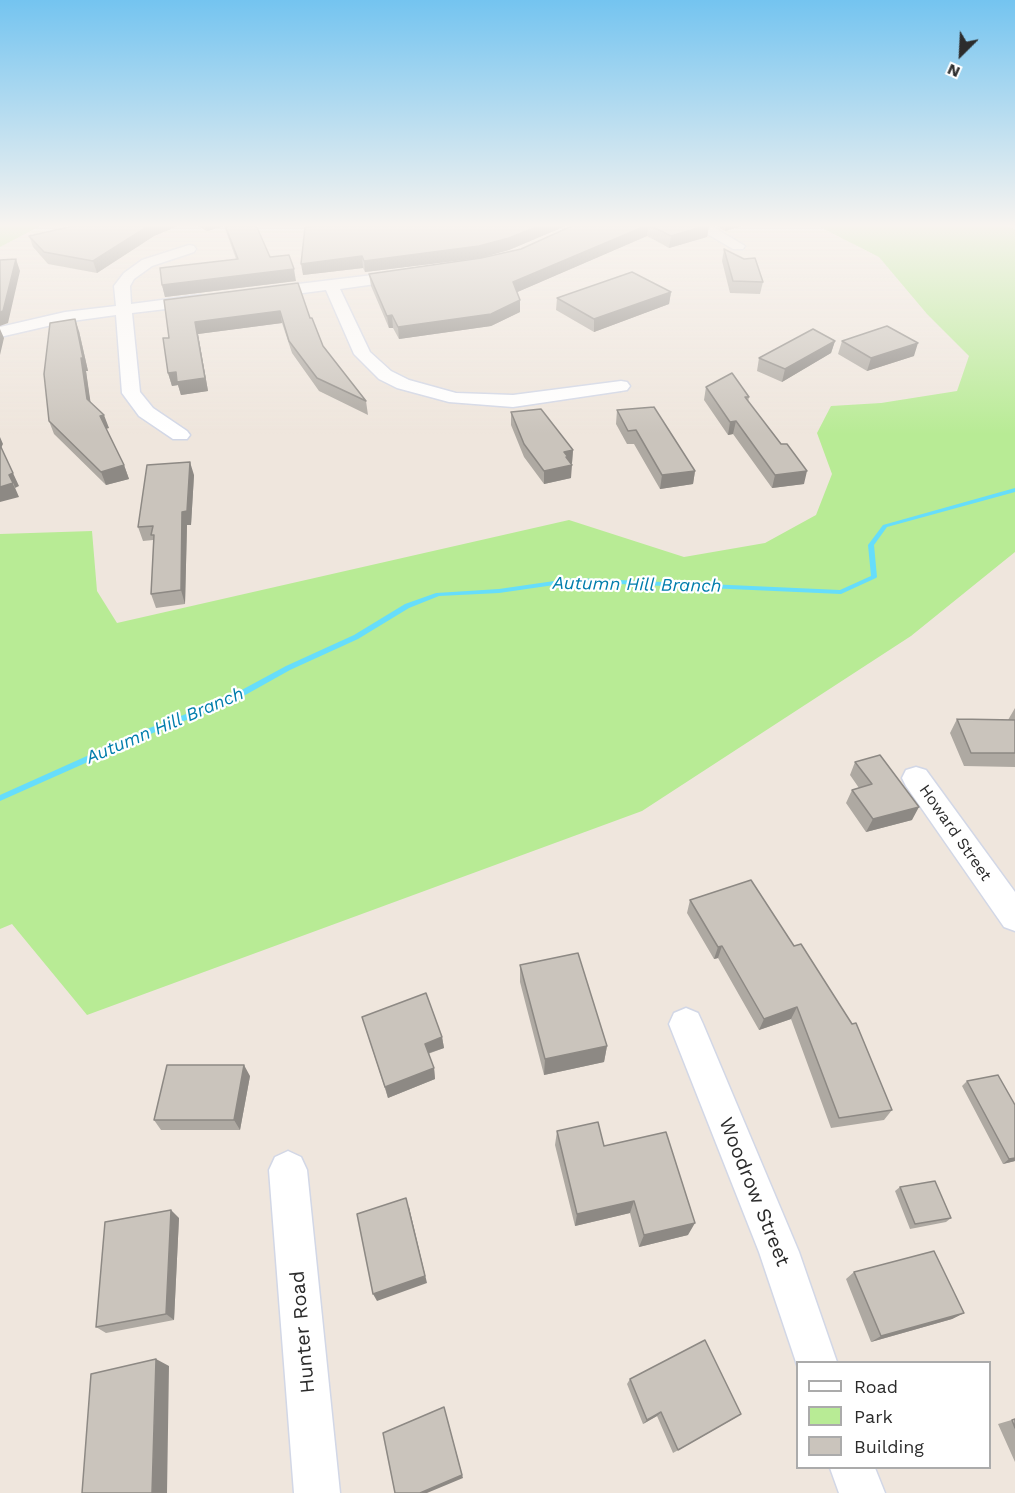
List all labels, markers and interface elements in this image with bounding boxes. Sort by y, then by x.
north arrow [931,24,991,84]
text: N [944,60,963,82]
water label: Autumn Hill Branch [552,573,722,597]
water label: Autumn Hill Branch [83,683,247,769]
street label: Howard Street [915,781,995,885]
street label: Woodrow Street [713,1114,795,1270]
street label: Hunter Road [286,1270,320,1394]
legend [796,1361,991,1469]
text: Road [854,1376,898,1397]
text: Park [854,1406,893,1427]
text: Building [854,1436,924,1457]

